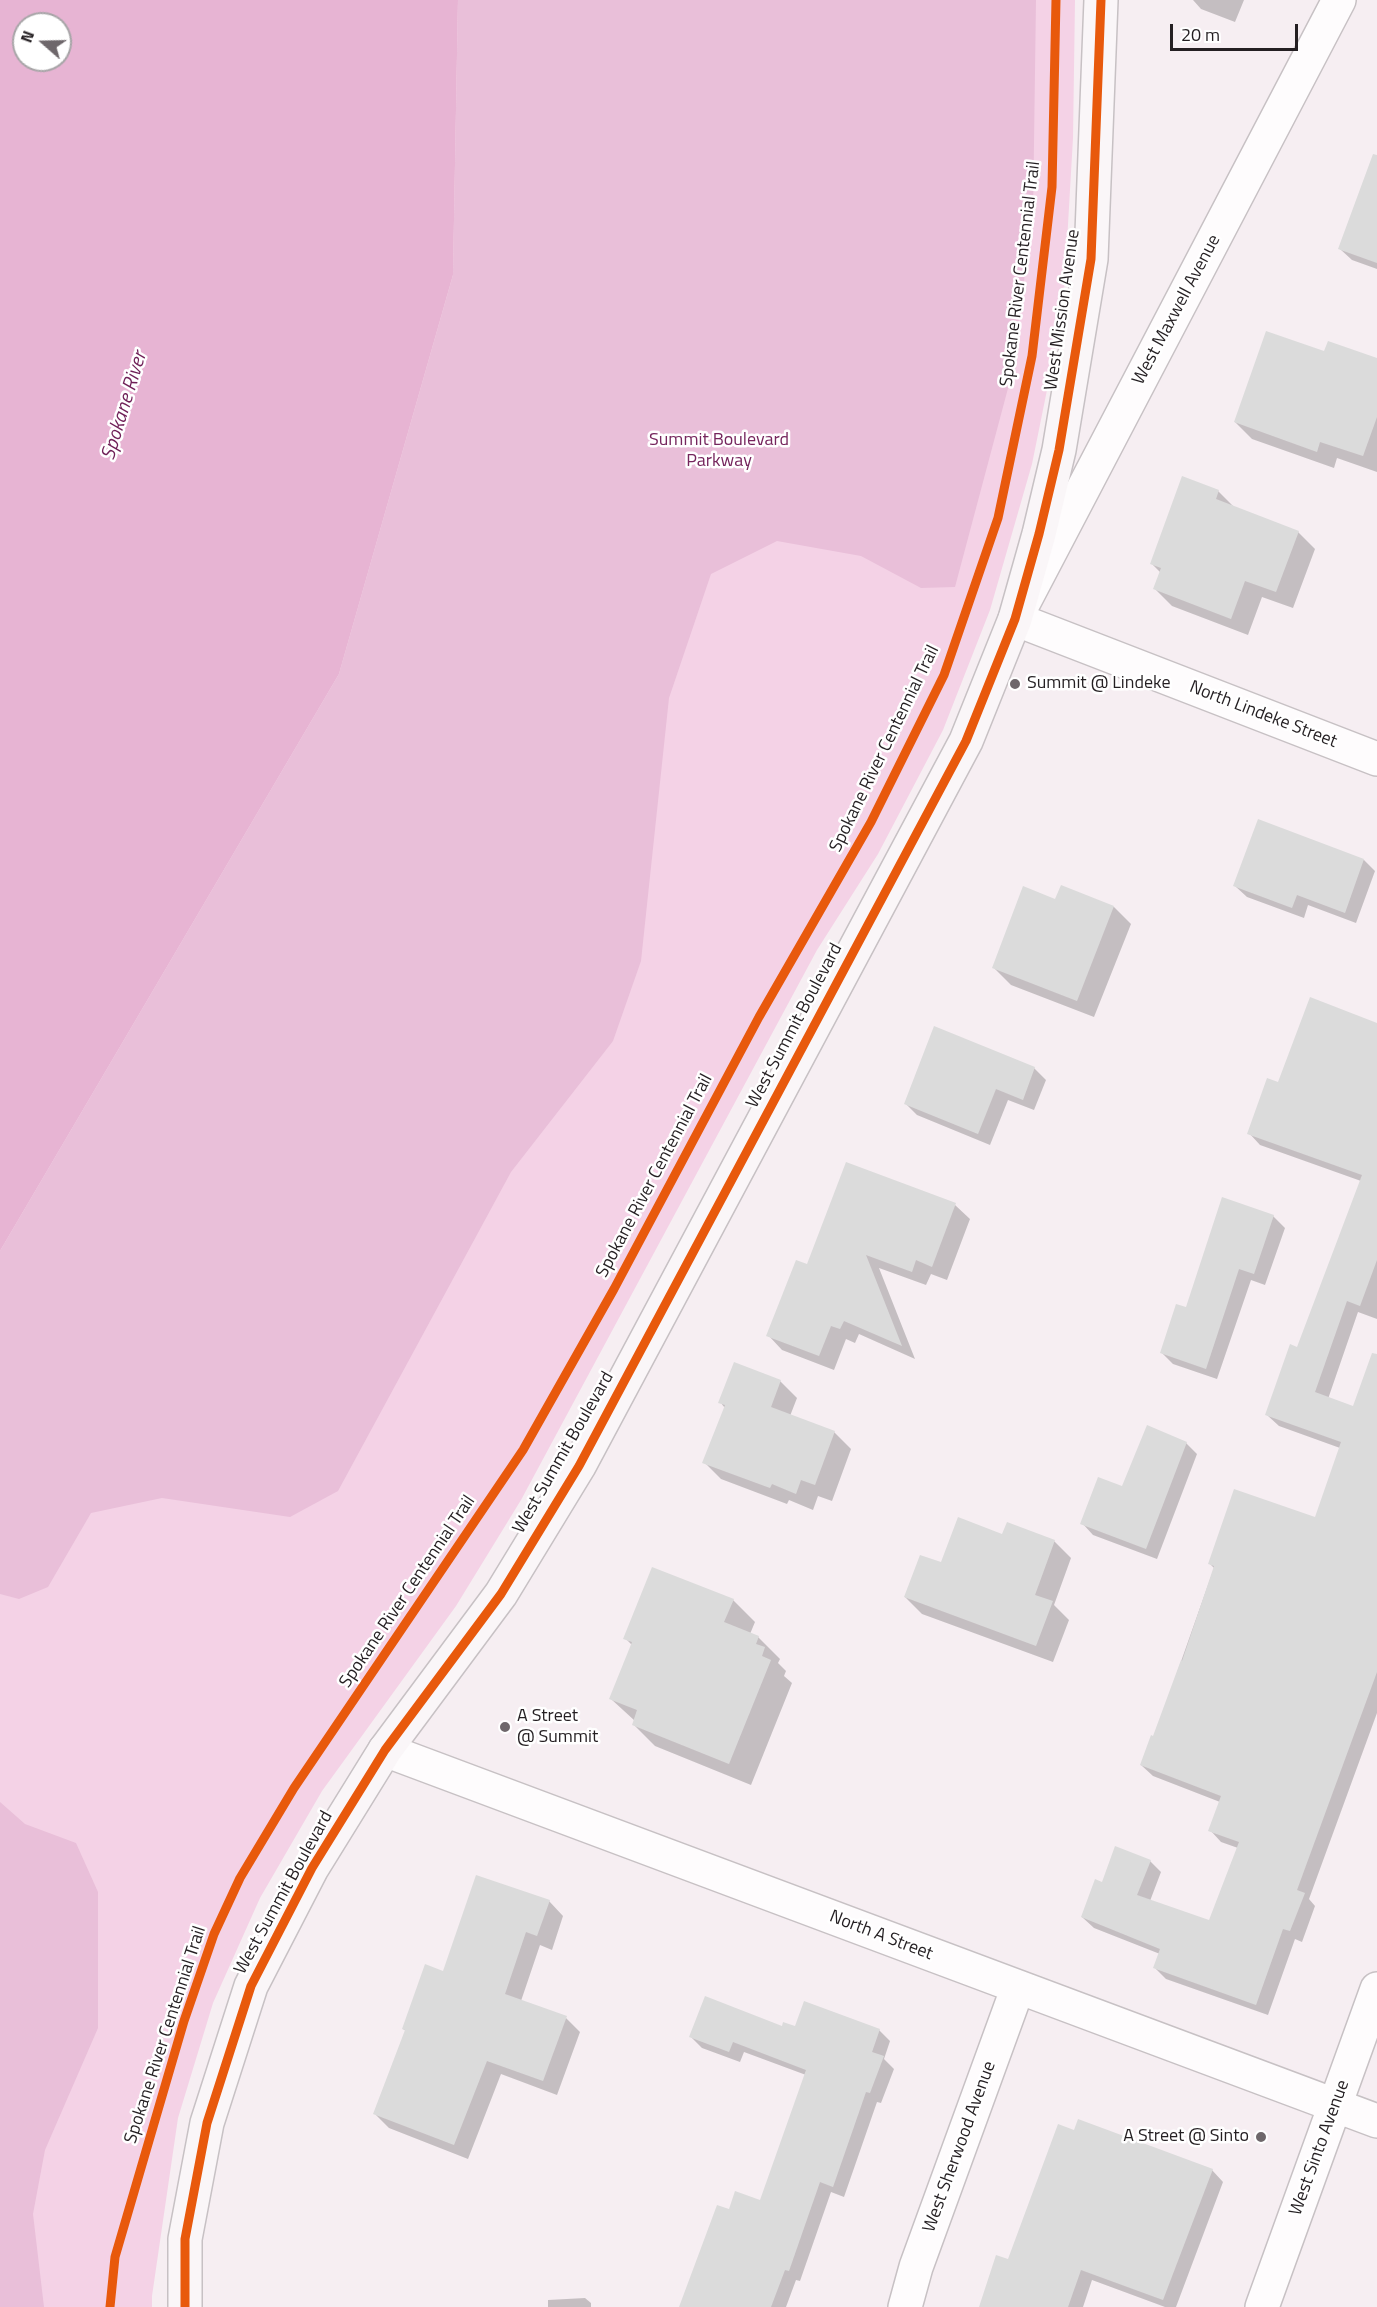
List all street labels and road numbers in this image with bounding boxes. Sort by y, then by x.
street label: Spokane River Centennial Trail [996,160,1046,388]
street label: West Mission Avenue [1041,228,1085,392]
street label: West Maxwell Avenue [1128,231,1226,389]
street label: Spokane River Centennial Trail [825,642,945,856]
street label: North Lindeke Street [1186,677,1340,753]
street label: West Summit Boulevard [742,940,848,1112]
street label: Spokane River Centennial Trail [592,1071,718,1281]
street label: West Summit Boulevard [509,1368,619,1538]
street label: Spokane River Centennial Trail [336,1492,480,1692]
street label: West Summit Boulevard [230,1808,338,1978]
street label: North A Street [826,1906,936,1966]
street label: Spokane River Centennial Trail [121,1924,211,2146]
street label: West Sherwood Avenue [919,2059,1001,2235]
street label: West Sinto Avenue [1285,2077,1355,2219]

